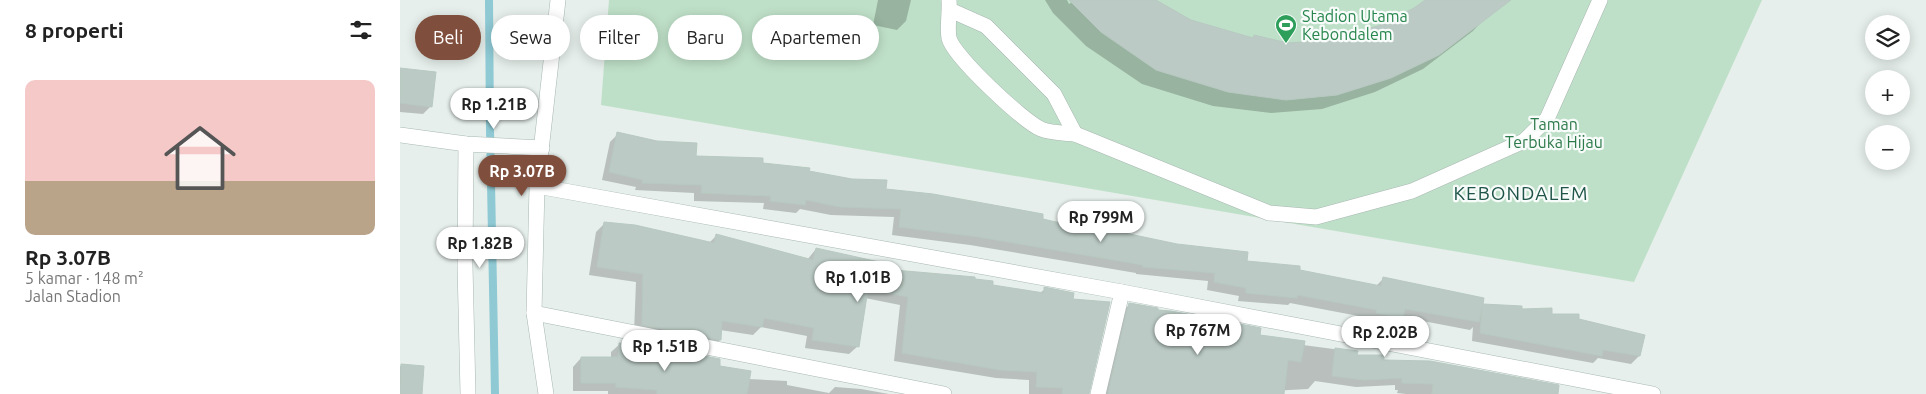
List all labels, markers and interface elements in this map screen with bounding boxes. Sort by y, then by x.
place label: Stadion Utama Kebondalem [1302,7,1408,43]
sports icon: Stadion Utama Kebondalem [1274,13,1298,44]
chip: Beli [415,15,481,60]
chip: Sewa [491,15,570,60]
chip: Filter [580,15,658,60]
chip: Baru [668,15,742,60]
chip: Apartemen [752,15,879,60]
map controls [1865,15,1910,170]
button: layers [1865,15,1910,60]
icon: filters [347,16,375,44]
text: 8 properti [25,18,124,42]
button: + [1865,70,1910,115]
pin: Rp 1.21B [442,88,546,130]
text: Rp 1.21B [461,95,527,113]
icon: home [155,113,245,203]
park label: Taman Terbuka Hijau [1505,115,1603,151]
button: − [1865,125,1910,170]
pin: Rp 3.07B [470,154,574,197]
text: Rp 3.07B [489,162,555,180]
district label: KEBONDALEM [1453,182,1589,204]
pin: Rp 799M [1055,200,1147,243]
text: Rp 799M [1068,208,1134,226]
pin: Rp 1.82B [428,226,532,269]
text: Rp 1.82B [447,234,513,252]
text: Rp 3.07B [25,245,111,269]
pin: Rp 1.01B [806,260,910,303]
text: Rp 1.01B [825,268,891,286]
text: 5 kamar · 148 m² [25,269,144,287]
text: Jalan Stadion [25,287,121,305]
pin: Rp 767M [1152,314,1244,356]
pin: Rp 2.02B [1333,316,1437,358]
text: Rp 767M [1165,321,1231,339]
text: Rp 2.02B [1352,323,1418,341]
pin: Rp 1.51B [613,330,717,372]
text: Rp 1.51B [632,337,698,355]

